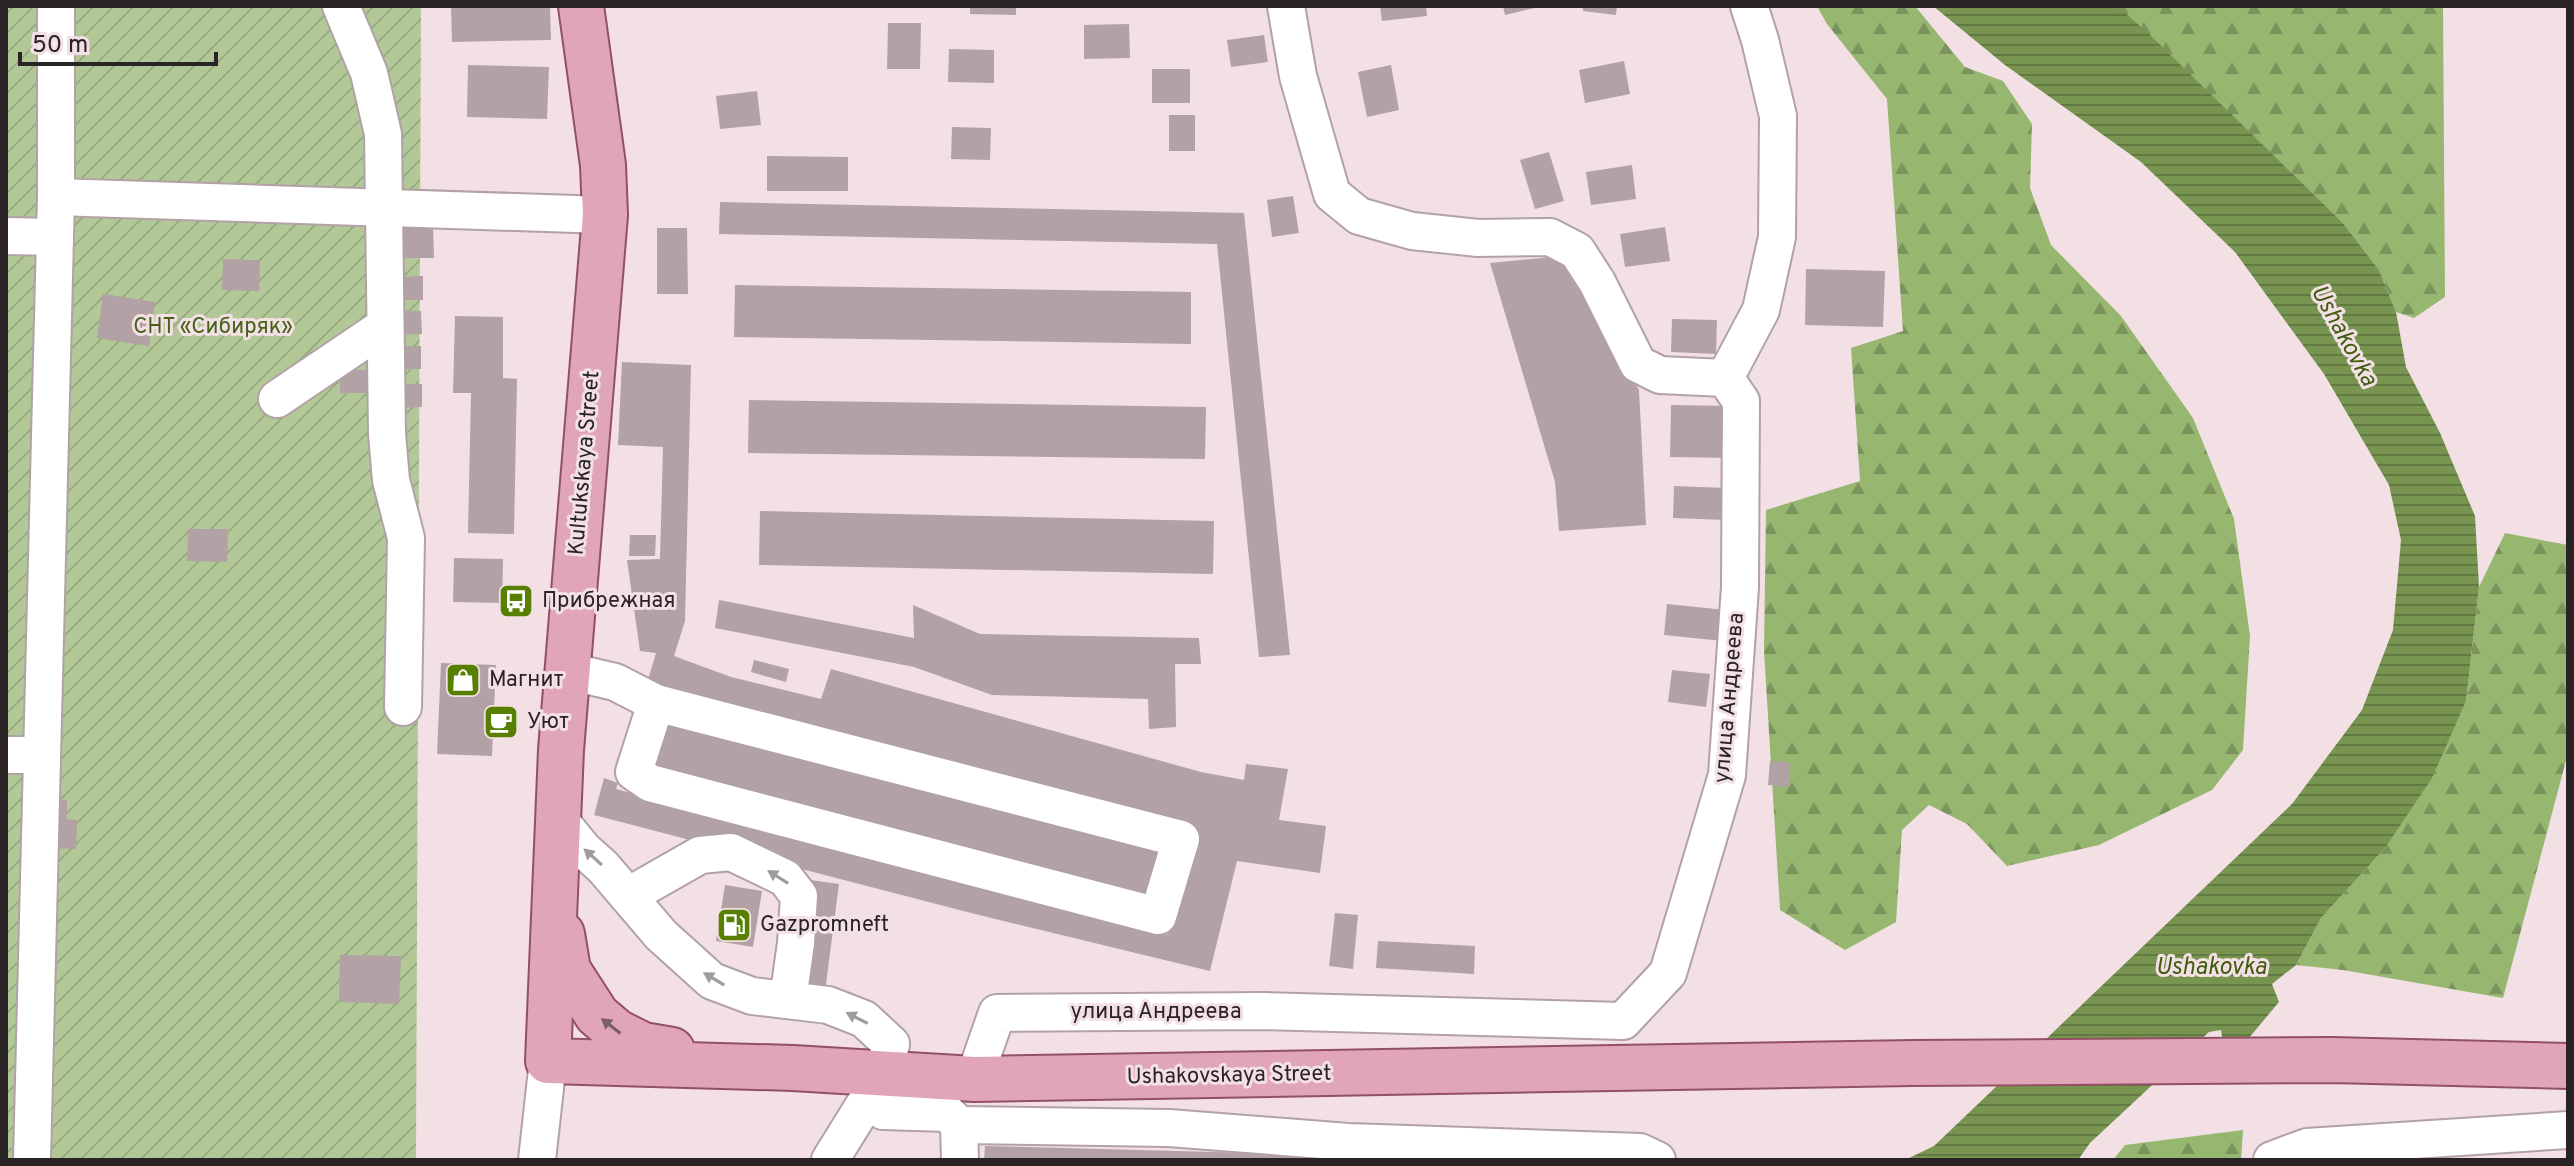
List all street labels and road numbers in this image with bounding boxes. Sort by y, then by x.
street label: Kultukskaya Street [563,369,607,557]
street label: улица Андреева [1709,612,1751,784]
street label: улица Андреева [1070,999,1242,1026]
street label: Ushakovskaya Street [1126,1061,1332,1091]

